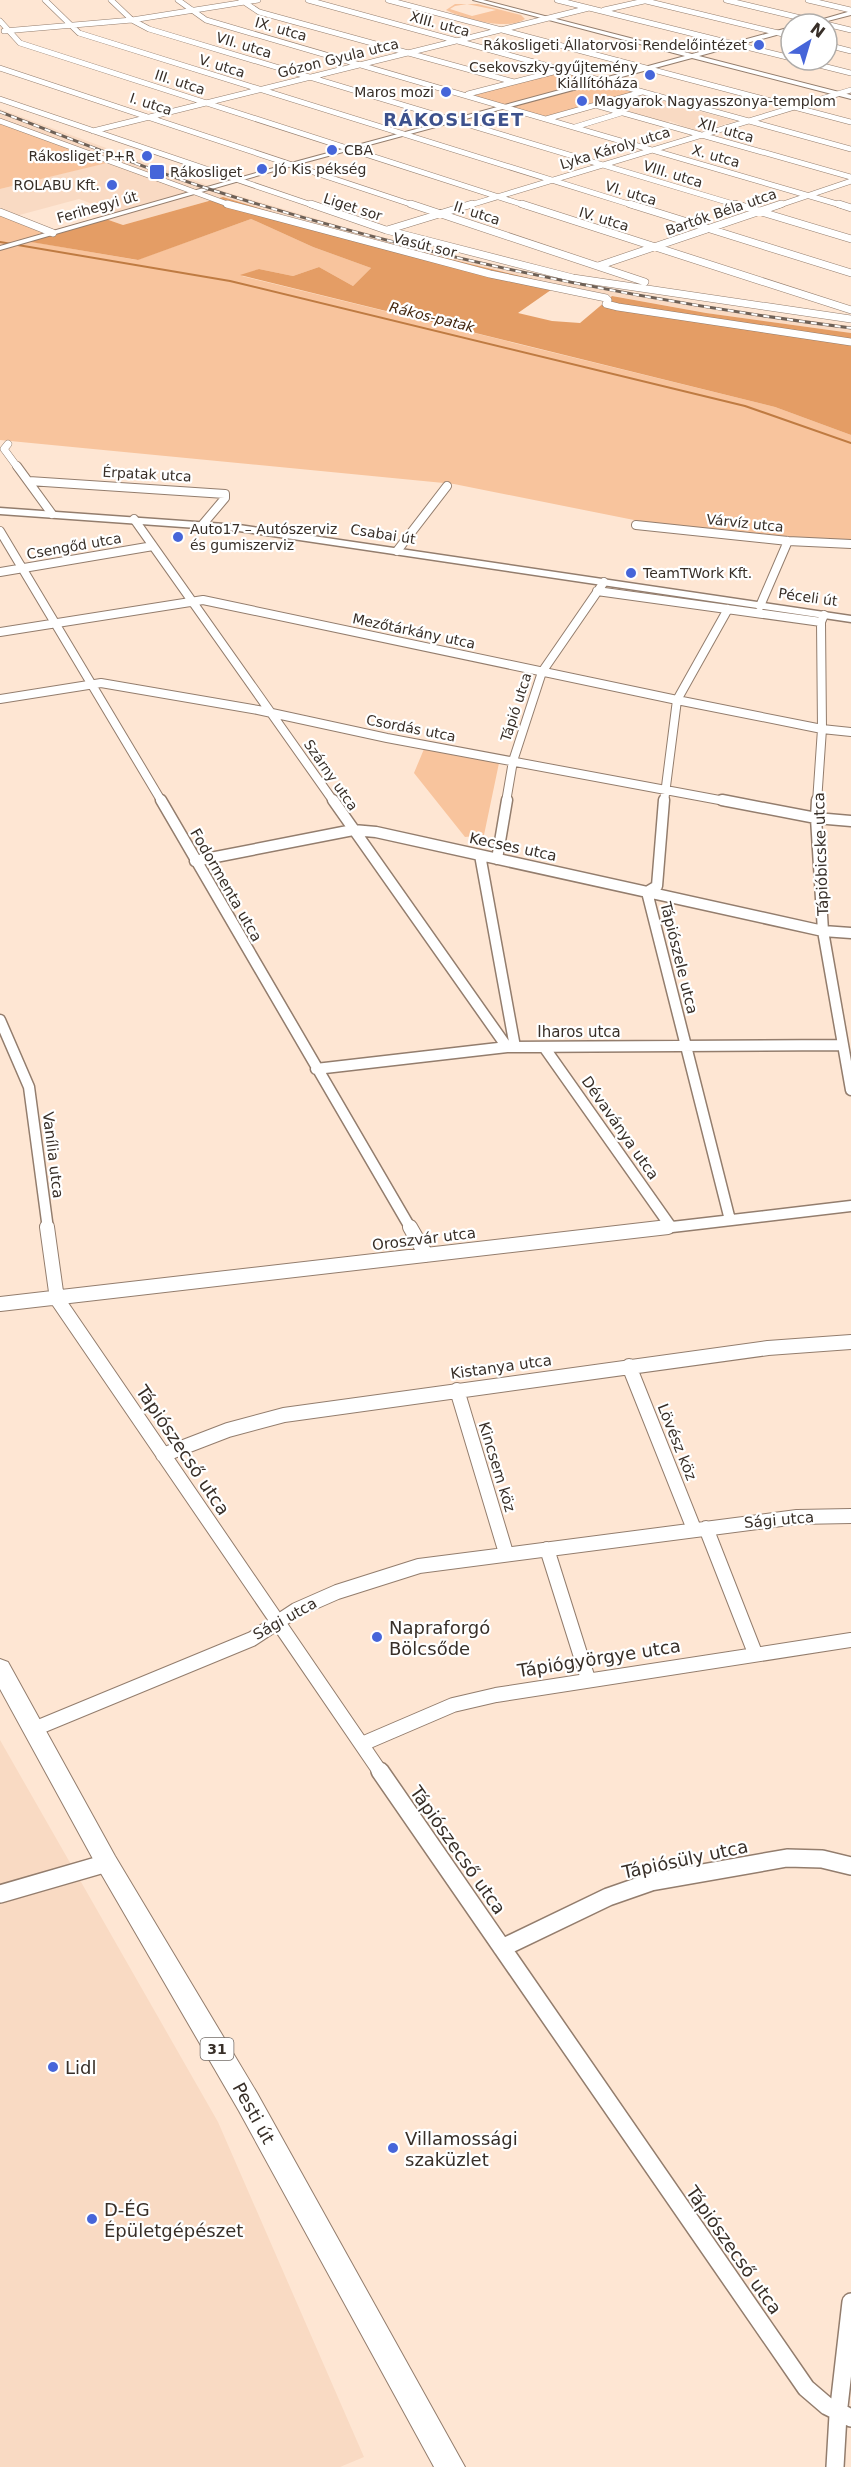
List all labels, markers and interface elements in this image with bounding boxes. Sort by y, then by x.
street label: XIII. utca [408,8,472,40]
north arrow [779,12,839,72]
street label: IX. utca [253,14,309,44]
text: N [807,19,829,42]
street label: VII. utca [214,29,274,61]
street label: Gózon Gyula utca [276,35,400,81]
place label: Rákosligeti Állatorvosi Rendelőintézet [483,37,748,53]
marker: Rákosligeti Állatorvosi Rendelőintézet [752,38,766,52]
street label: V. utca [197,51,247,81]
place label: Csekovszky-gyűjtemény Kiállítóháza [469,59,638,91]
street label: III. utca [153,66,207,98]
marker: Csekovszky-gyűjtemény Kiállítóháza [643,68,657,82]
place label: Maros mozi [354,84,434,100]
marker: Maros mozi [439,85,453,99]
street label: I. utca [128,90,174,118]
place label: Magyarok Nagyasszonya-templom [594,93,836,109]
marker: Magyarok Nagyasszonya-templom [575,94,589,108]
district label: RÁKOSLIGET [383,109,525,130]
street label: XII. utca [696,114,756,146]
street label: Lyka Károly utca [558,124,672,172]
place label: CBA [344,142,373,158]
street label: X. utca [690,142,742,170]
marker: CBA [325,143,339,157]
place label: Rákosliget P+R [28,148,135,164]
marker: Rákosliget P+R [140,149,154,163]
street label: VIII. utca [641,157,705,191]
place label: Jó Kis pékség [273,161,366,177]
marker: Jó Kis pékség [255,162,269,176]
marker: Rákosliget [148,163,166,181]
place label: Rákosliget [170,164,243,180]
place label: ROLABU Kft. [13,177,100,193]
marker: ROLABU Kft. [105,178,119,192]
street label: VI. utca [603,178,659,208]
street label: Bartók Béla utca [663,185,779,239]
street label: Ferihegyi út [55,188,140,226]
street label: Liget sor [322,190,385,224]
street label: II. utca [452,198,502,228]
street label: IV. utca [577,204,631,234]
street label: Vasút sor [392,229,459,261]
water label: Rákos-patak [388,299,477,335]
street label: Érpatak utca [102,464,192,484]
street label: Várvíz utca [706,511,784,535]
place label: Auto17 – Autószerviz és gumiszerviz [190,521,337,553]
street label: Csabai út [349,521,417,547]
street label: Csengőd utca [25,530,123,562]
marker: Auto17 – Autószerviz és gumiszerviz [171,530,185,544]
place label: TeamTWork Kft. [642,565,752,581]
marker: TeamTWork Kft. [624,566,638,580]
street label: Péceli út [777,585,839,609]
street label: Mezőtárkány utca [351,610,477,652]
street label: Tápió utca [497,671,535,744]
street label: Csordás utca [365,711,457,745]
street label: Szárny utca [301,737,361,813]
street label: Tápióbicske utca [810,792,832,917]
street label: Fodormenta utca [186,825,266,945]
street label: Kecses utca [468,829,558,865]
street label: Tápiószele utca [656,899,702,1016]
street label: Iharos utca [537,1023,621,1041]
street label: Dévaványa utca [578,1073,662,1183]
street label: Vanília utca [39,1111,67,1199]
street label: Oroszvár utca [371,1224,477,1254]
street label: Kistanya utca [449,1351,553,1383]
street label: Tápiószecső utca [131,1380,234,1519]
street label: Lövész köz [653,1401,701,1483]
street label: Kincsem köz [475,1420,519,1514]
street label: Sági utca [743,1508,815,1532]
street label: Sági utca [250,1594,320,1644]
place label: Napraforgó Bölcsőde [389,1617,490,1659]
marker: Napraforgó Bölcsőde [370,1630,384,1644]
street label: Tápiógyörgye utca [515,1635,682,1681]
street label: Tápiószecső utca [405,1781,510,1918]
street label: Tápiósüly utca [619,1835,750,1883]
road number: 31 [200,2038,234,2060]
place label: Lidl [65,2057,96,2078]
marker: Lidl [46,2060,60,2074]
street label: Pesti út [229,2079,279,2147]
place label: Villamossági szaküzlet [405,2128,518,2170]
marker: Villamossági szaküzlet [386,2141,400,2155]
street label: Tápiószecső utca [681,2181,786,2318]
place label: D-ÉG Épületgépészet [104,2199,243,2241]
marker: D-ÉG Épületgépészet [85,2212,99,2226]

